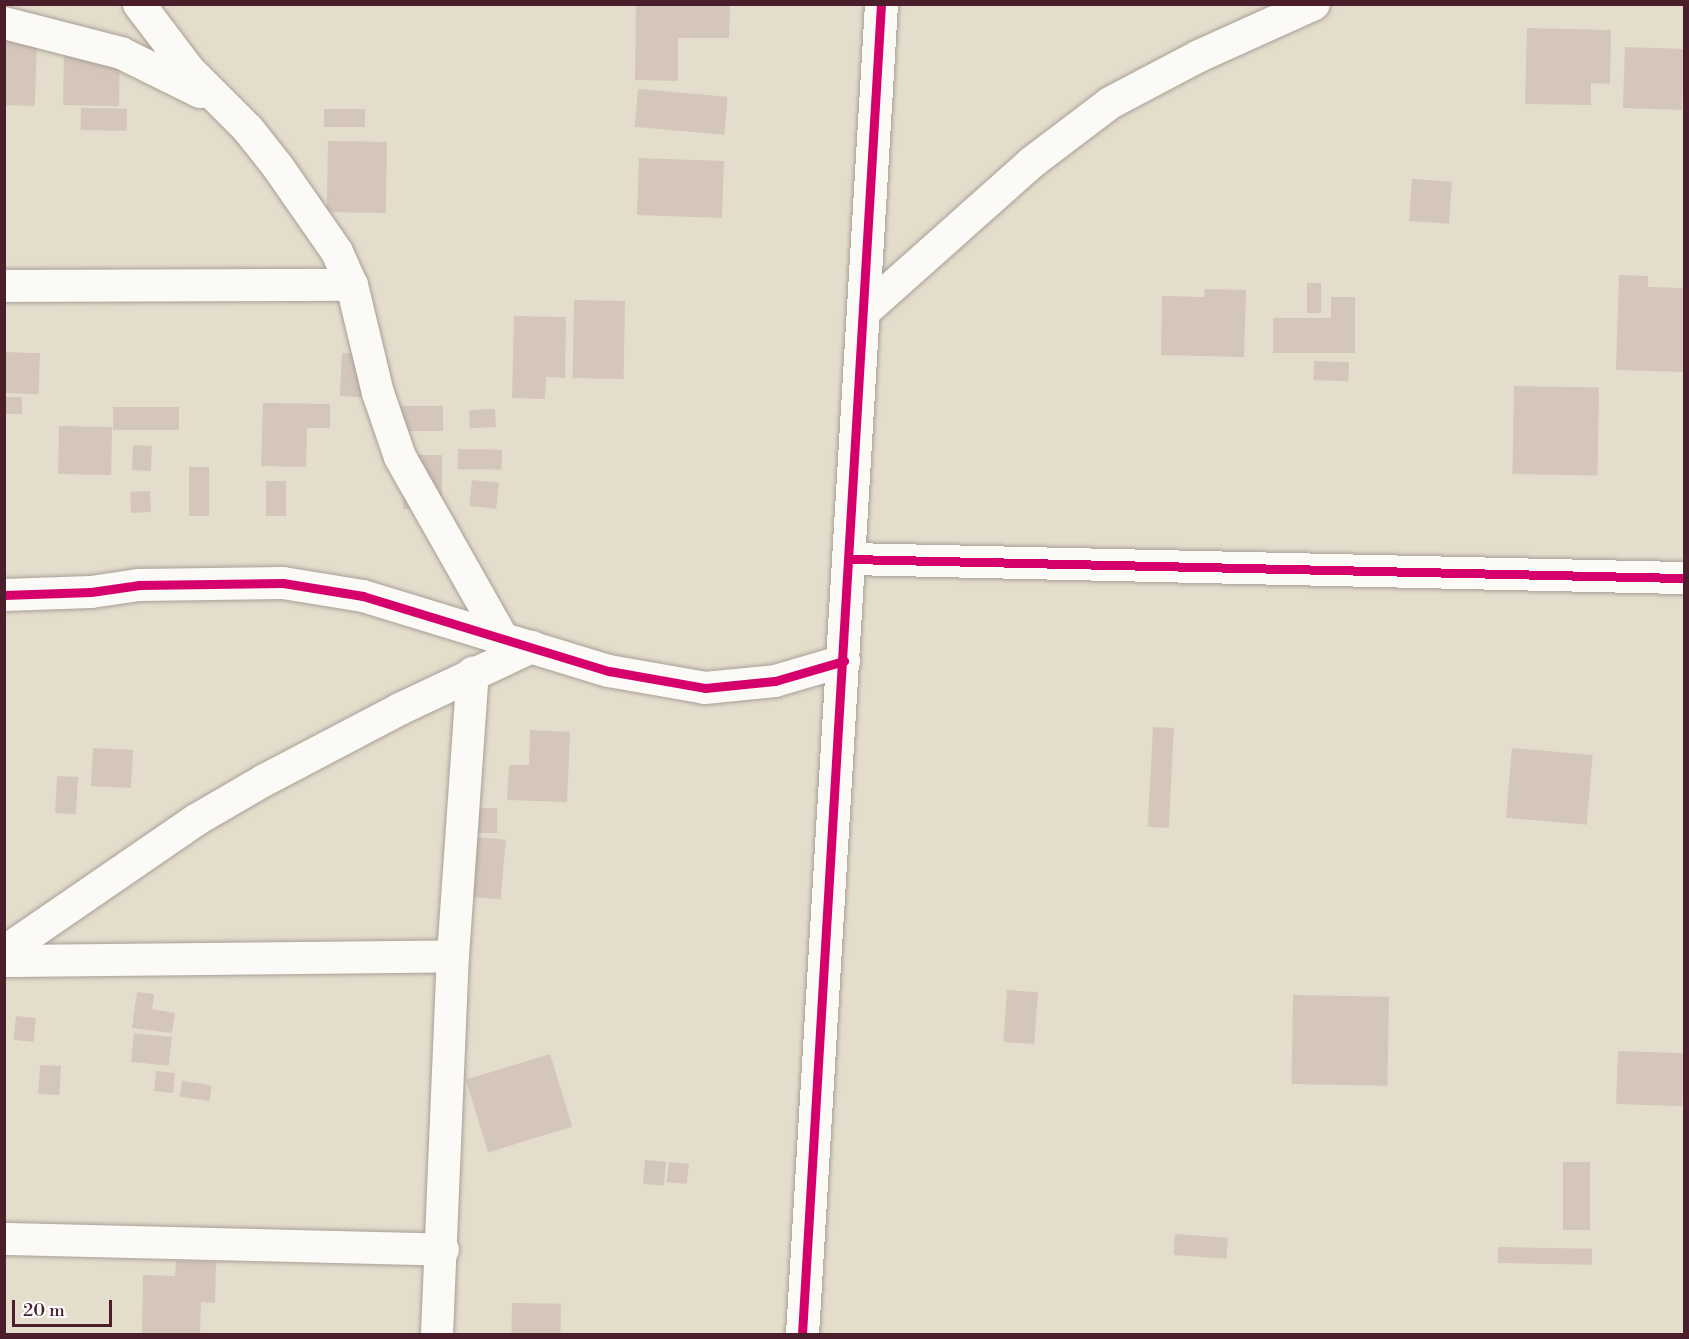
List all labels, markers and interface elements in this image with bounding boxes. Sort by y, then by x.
scale bar [15,1288,116,1326]
text: 20 m [23,1299,65,1322]

